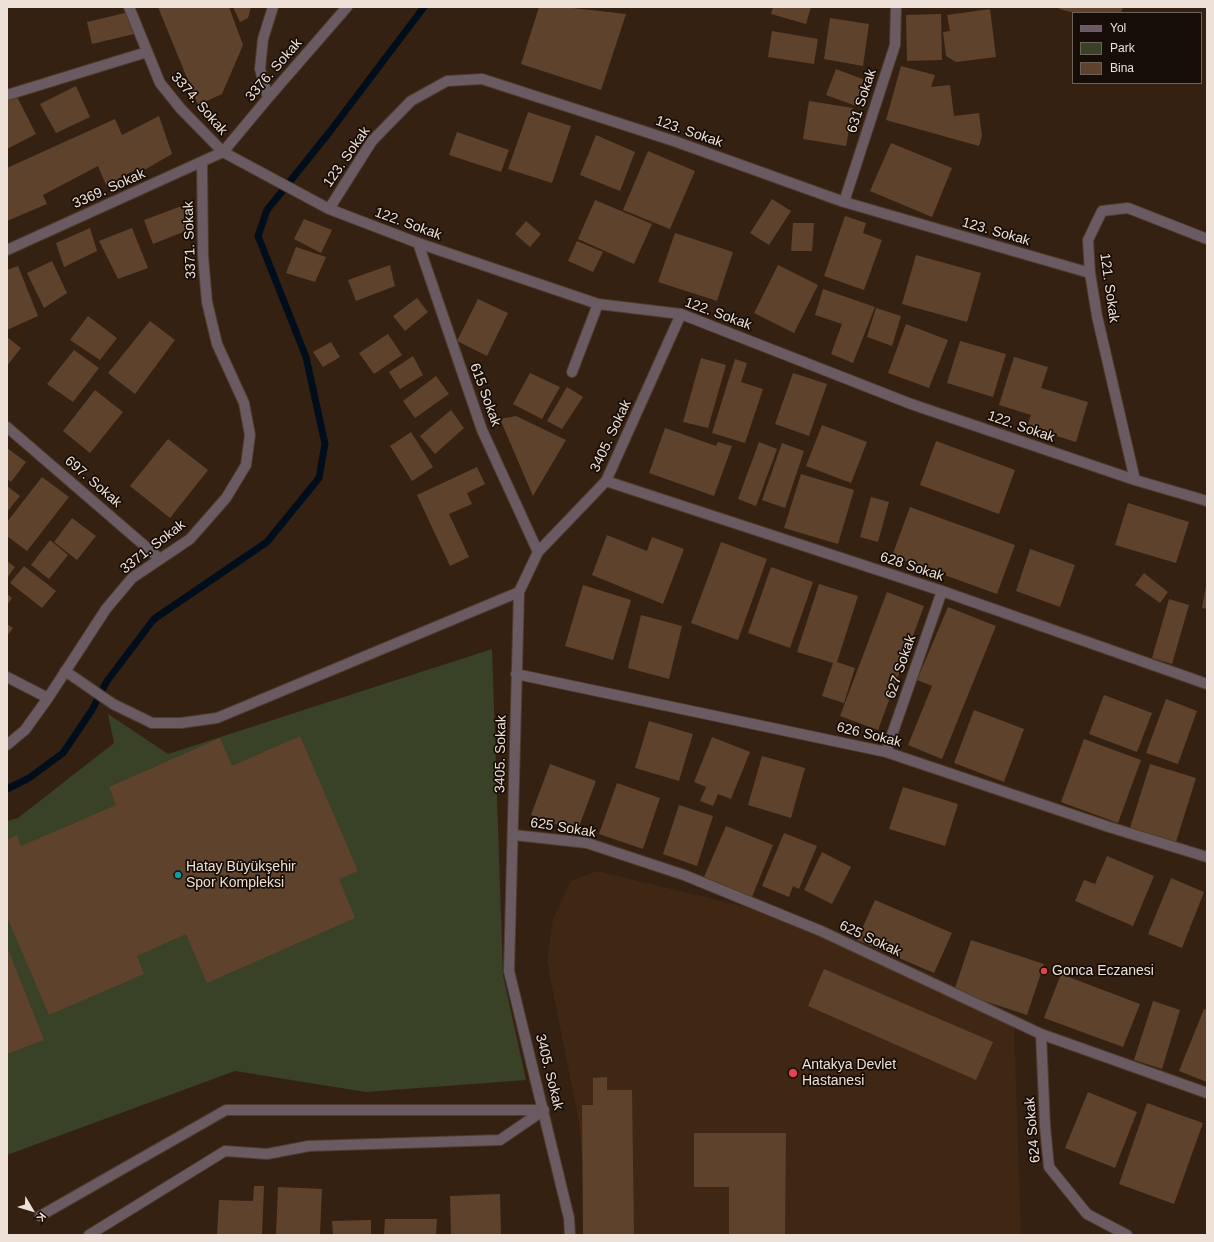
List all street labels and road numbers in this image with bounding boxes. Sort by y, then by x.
street label: 3376. Sokak [242,35,306,105]
street label: 631 Sokak [844,67,880,135]
street label: 3374. Sokak [167,69,231,139]
street label: 123. Sokak [653,113,725,151]
street label: 123. Sokak [320,123,374,191]
street label: 3369. Sokak [70,165,148,213]
street label: 3371. Sokak [180,201,200,279]
street label: 122. Sokak [372,204,444,244]
street label: 123. Sokak [960,214,1032,250]
street label: 121. Sokak [1096,252,1122,324]
street label: 122. Sokak [682,294,754,334]
street label: 615 Sokak [466,361,504,429]
street label: 3405. Sokak [587,397,635,475]
street label: 122. Sokak [985,408,1057,446]
street label: 697. Sokak [61,453,125,511]
street label: 3371. Sokak [117,516,189,578]
street label: 628 Sokak [878,549,946,585]
street label: 627 Sokak [882,633,920,701]
street label: 3405. Sokak [492,715,510,793]
street label: 626 Sokak [835,719,903,751]
street label: 625 Sokak [529,815,597,841]
street label: 625 Sokak [836,917,904,961]
street label: 3405. Sokak [531,1032,567,1112]
street label: 624 Sokak [1022,1096,1044,1164]

